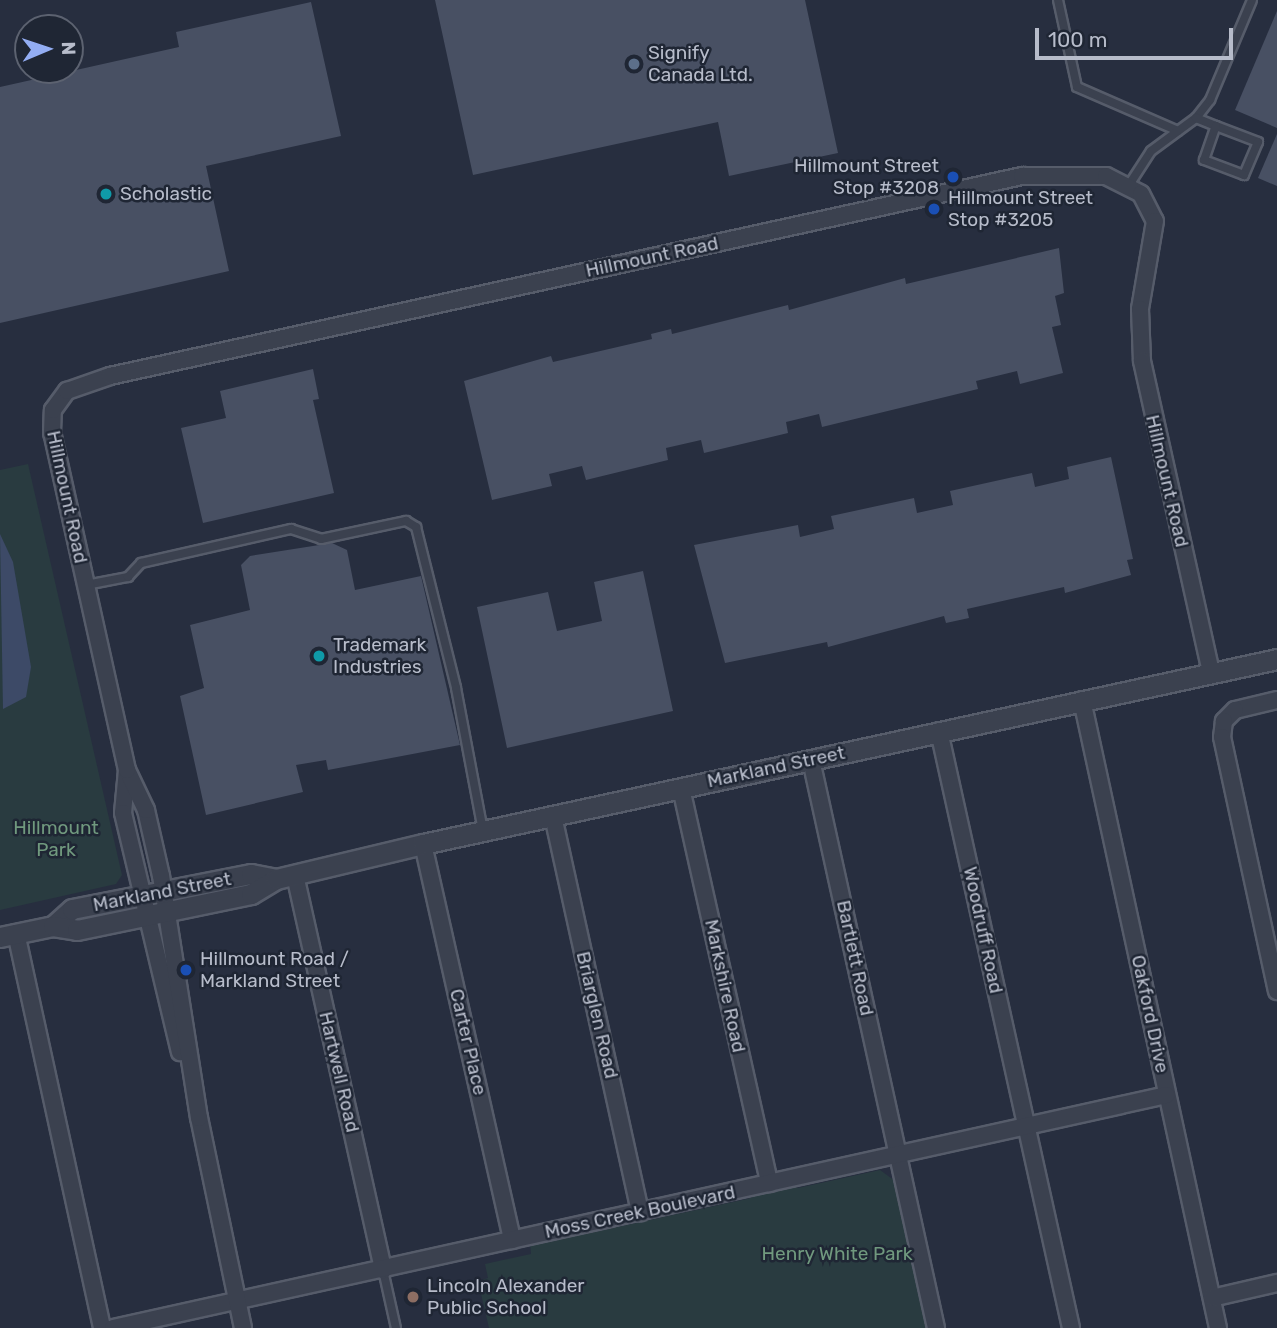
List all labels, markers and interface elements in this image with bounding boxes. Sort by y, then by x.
north arrow [14,14,84,84]
scale bar [1039,14,1237,58]
text: 100 m [1048,27,1107,52]
text: N [57,41,80,56]
place label: Signify Canada Ltd. [648,42,753,86]
marker: Signify Canada Ltd. [626,56,642,72]
place label: Hillmount Street Stop #3208 [794,155,939,199]
marker: Hillmount Street Stop #3208 [945,169,961,185]
place label: Scholastic [120,183,212,205]
marker: Scholastic [98,186,114,202]
place label: Hillmount Street Stop #3205 [948,187,1093,231]
marker: Hillmount Street Stop #3205 [926,201,942,217]
street label: Hillmount Road [584,232,720,282]
street label: Hillmount Road [1141,413,1193,549]
street label: Hillmount Road [42,429,92,565]
place label: Trademark Industries [333,634,426,678]
marker: Trademark Industries [311,648,327,664]
street label: Markland Street [705,741,847,793]
park label: Hillmount Park [13,817,99,861]
street label: Woodruff Road [958,864,1008,996]
street label: Markland Street [91,867,233,917]
street label: Bartlett Road [832,898,878,1018]
street label: Markshire Road [700,917,750,1055]
place label: Hillmount Road / Markland Street [200,948,349,992]
street label: Briarglen Road [571,949,623,1081]
street label: Oakford Drive [1126,953,1174,1075]
marker: Hillmount Road / Markland Street [178,962,194,978]
street label: Carter Place [445,986,491,1098]
street label: Hartwell Road [314,1009,364,1135]
street label: Moss Creek Boulevard [543,1181,737,1243]
park label: Henry White Park [761,1243,913,1265]
place label: Lincoln Alexander Public School [427,1275,585,1319]
marker: Lincoln Alexander Public School [405,1289,421,1305]

